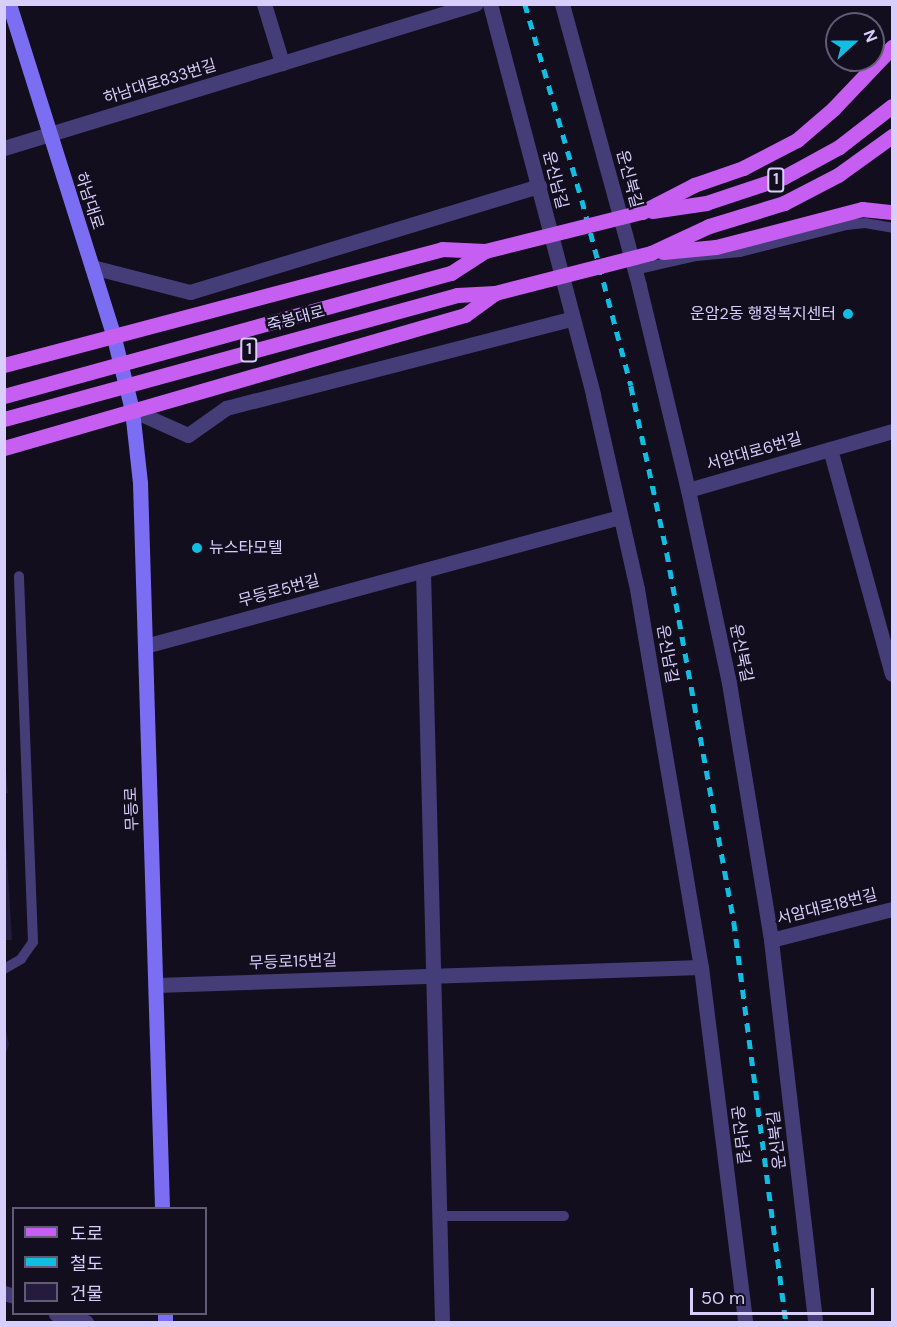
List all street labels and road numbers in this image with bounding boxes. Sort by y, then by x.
street label: 하남대로833번길 [101,56,219,108]
street label: 운신북길 [612,148,646,210]
street label: 운신남길 [539,149,571,211]
road number: 1 [767,168,785,192]
street label: 하남대로 [71,170,107,232]
street label: 죽봉대로 [265,302,327,336]
road number: 1 [240,338,258,362]
street label: 서암대로6번길 [704,429,804,475]
street label: 무등로5번길 [236,571,322,611]
street label: 운신북길 [725,622,757,684]
street label: 운신남길 [652,623,682,685]
street label: 무등로 [122,787,142,831]
street label: 서암대로18번길 [775,885,879,929]
street label: 무등로15번길 [249,951,337,973]
street label: 운신남길 [727,1105,753,1165]
street label: 운신북길 [764,1110,790,1170]

